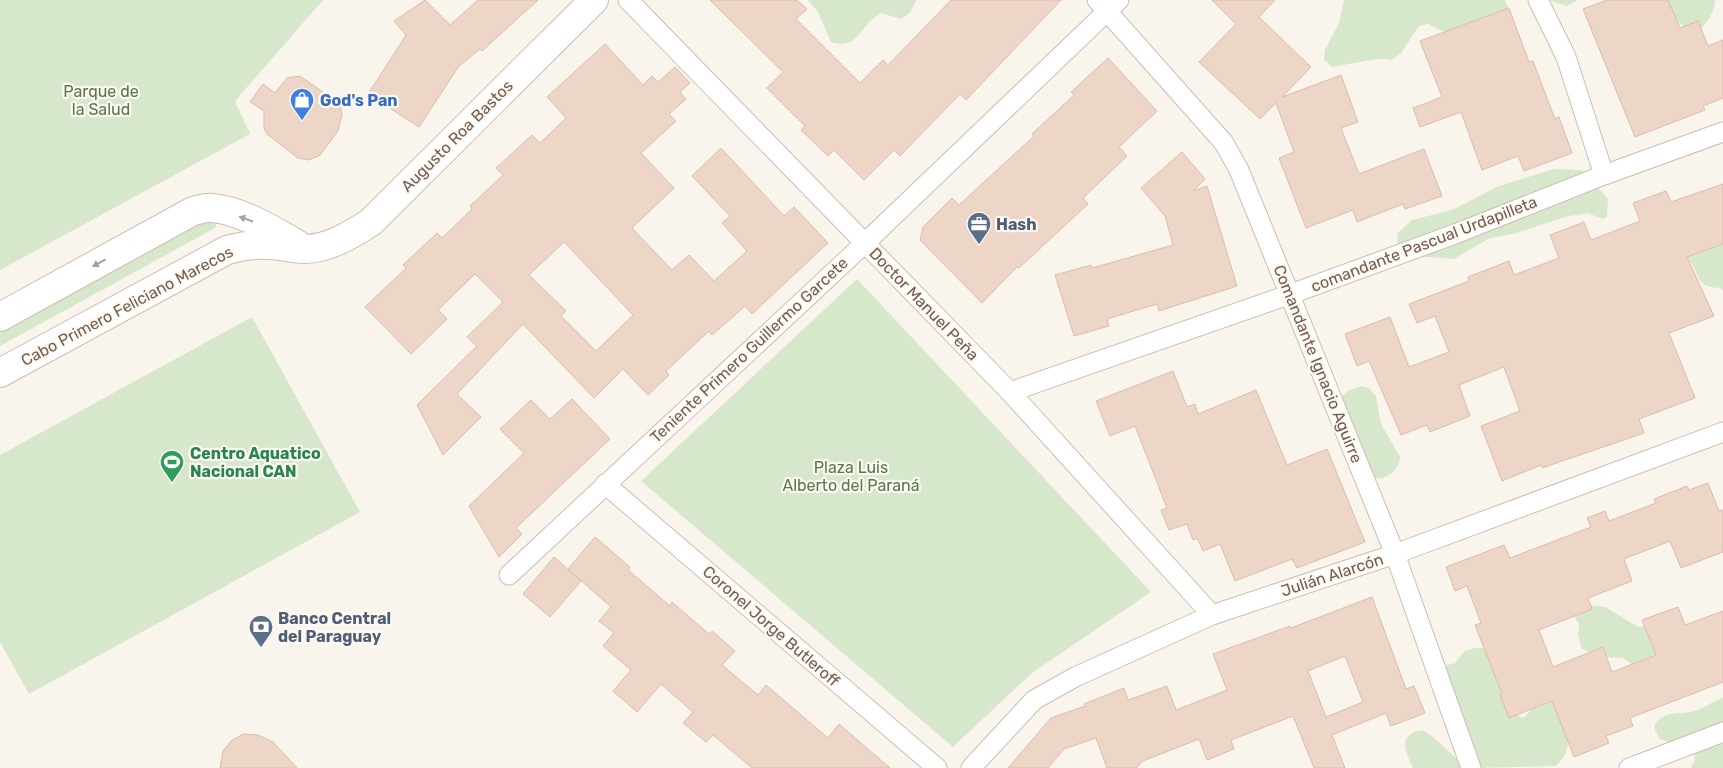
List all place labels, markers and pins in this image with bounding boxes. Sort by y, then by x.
shop icon: God's Pan [289,87,315,121]
place label: God's Pan [320,91,398,110]
office icon: Hash [966,211,992,245]
place label: Hash [996,215,1037,234]
place label: Centro Aquatico Nacional CAN [190,444,321,481]
sports icon: Centro Aquatico Nacional CAN [159,449,185,483]
place label: Banco Central del Paraguay [278,609,391,646]
bank icon: Banco Central del Paraguay [248,614,274,648]

